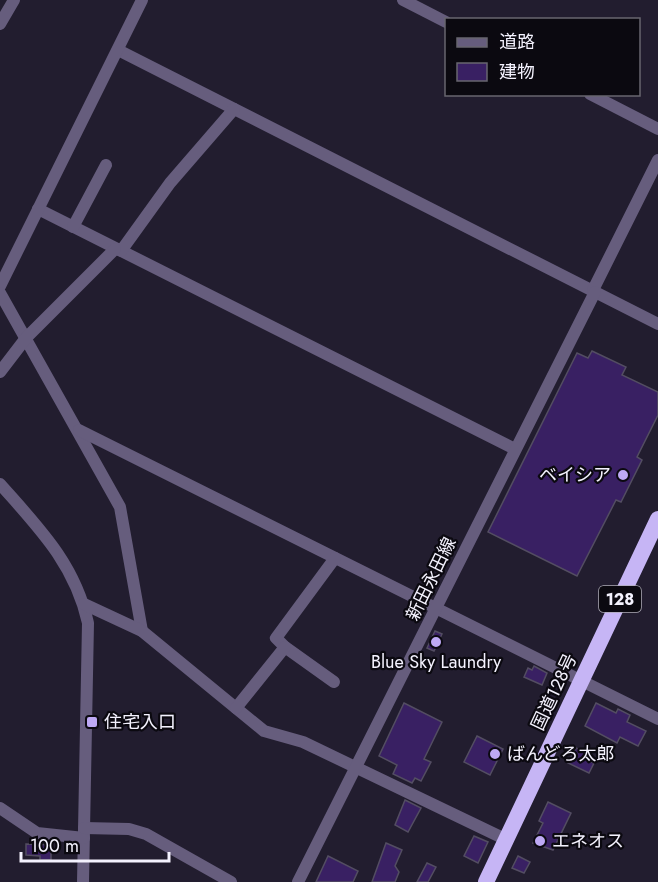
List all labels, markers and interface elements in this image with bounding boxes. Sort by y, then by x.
legend [445,18,640,96]
text: 道路 [499,29,535,55]
text: 建物 [499,59,535,85]
place label: ベイシア [539,462,611,488]
marker: ベイシア [616,468,630,482]
street label: 新田永田線 [400,533,462,625]
road number: 128 [599,586,641,612]
marker: Blue Sky Laundry [429,635,443,649]
place label: Blue Sky Laundry [371,649,501,675]
street label: 国道128号 [525,649,583,735]
place label: 住宅入口 [104,709,176,735]
marker: 住宅入口 [85,715,99,729]
place label: ばんどろ太郎 [507,741,614,767]
marker: ばんどろ太郎 [488,747,502,761]
scale bar [21,825,170,863]
place label: エネオス [552,828,624,854]
text: 100 m [30,833,79,859]
marker: エネオス [533,834,547,848]

